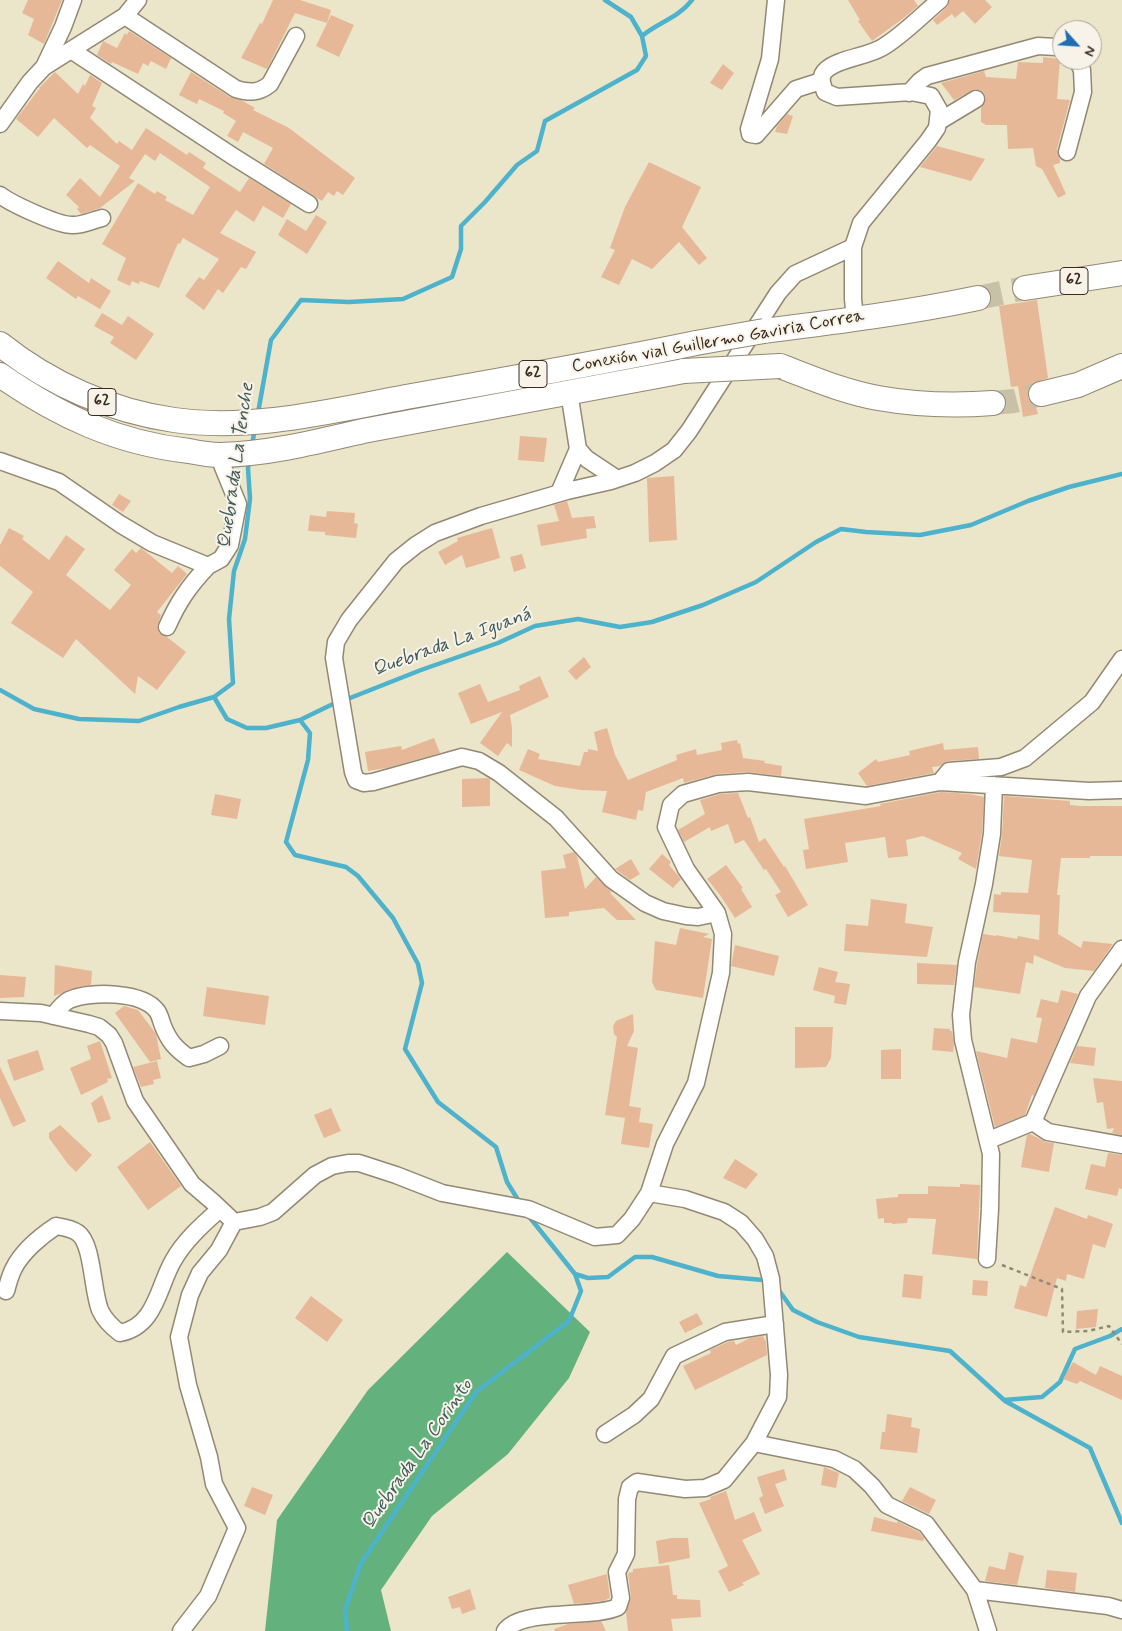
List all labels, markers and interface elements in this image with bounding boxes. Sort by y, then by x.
north arrow [1052,20,1102,70]
text: N [1079,43,1100,59]
road number: 62 [1060,268,1088,294]
street label: Conexión vial Guillermo Gaviria Correa [570,306,866,378]
road number: 62 [519,360,547,388]
water label: Quebrada La Tenche [214,382,260,550]
road number: 62 [88,388,116,416]
water label: Quebrada La Iguaná [369,604,535,682]
water label: Quebrada La Corinto [358,1376,478,1534]

